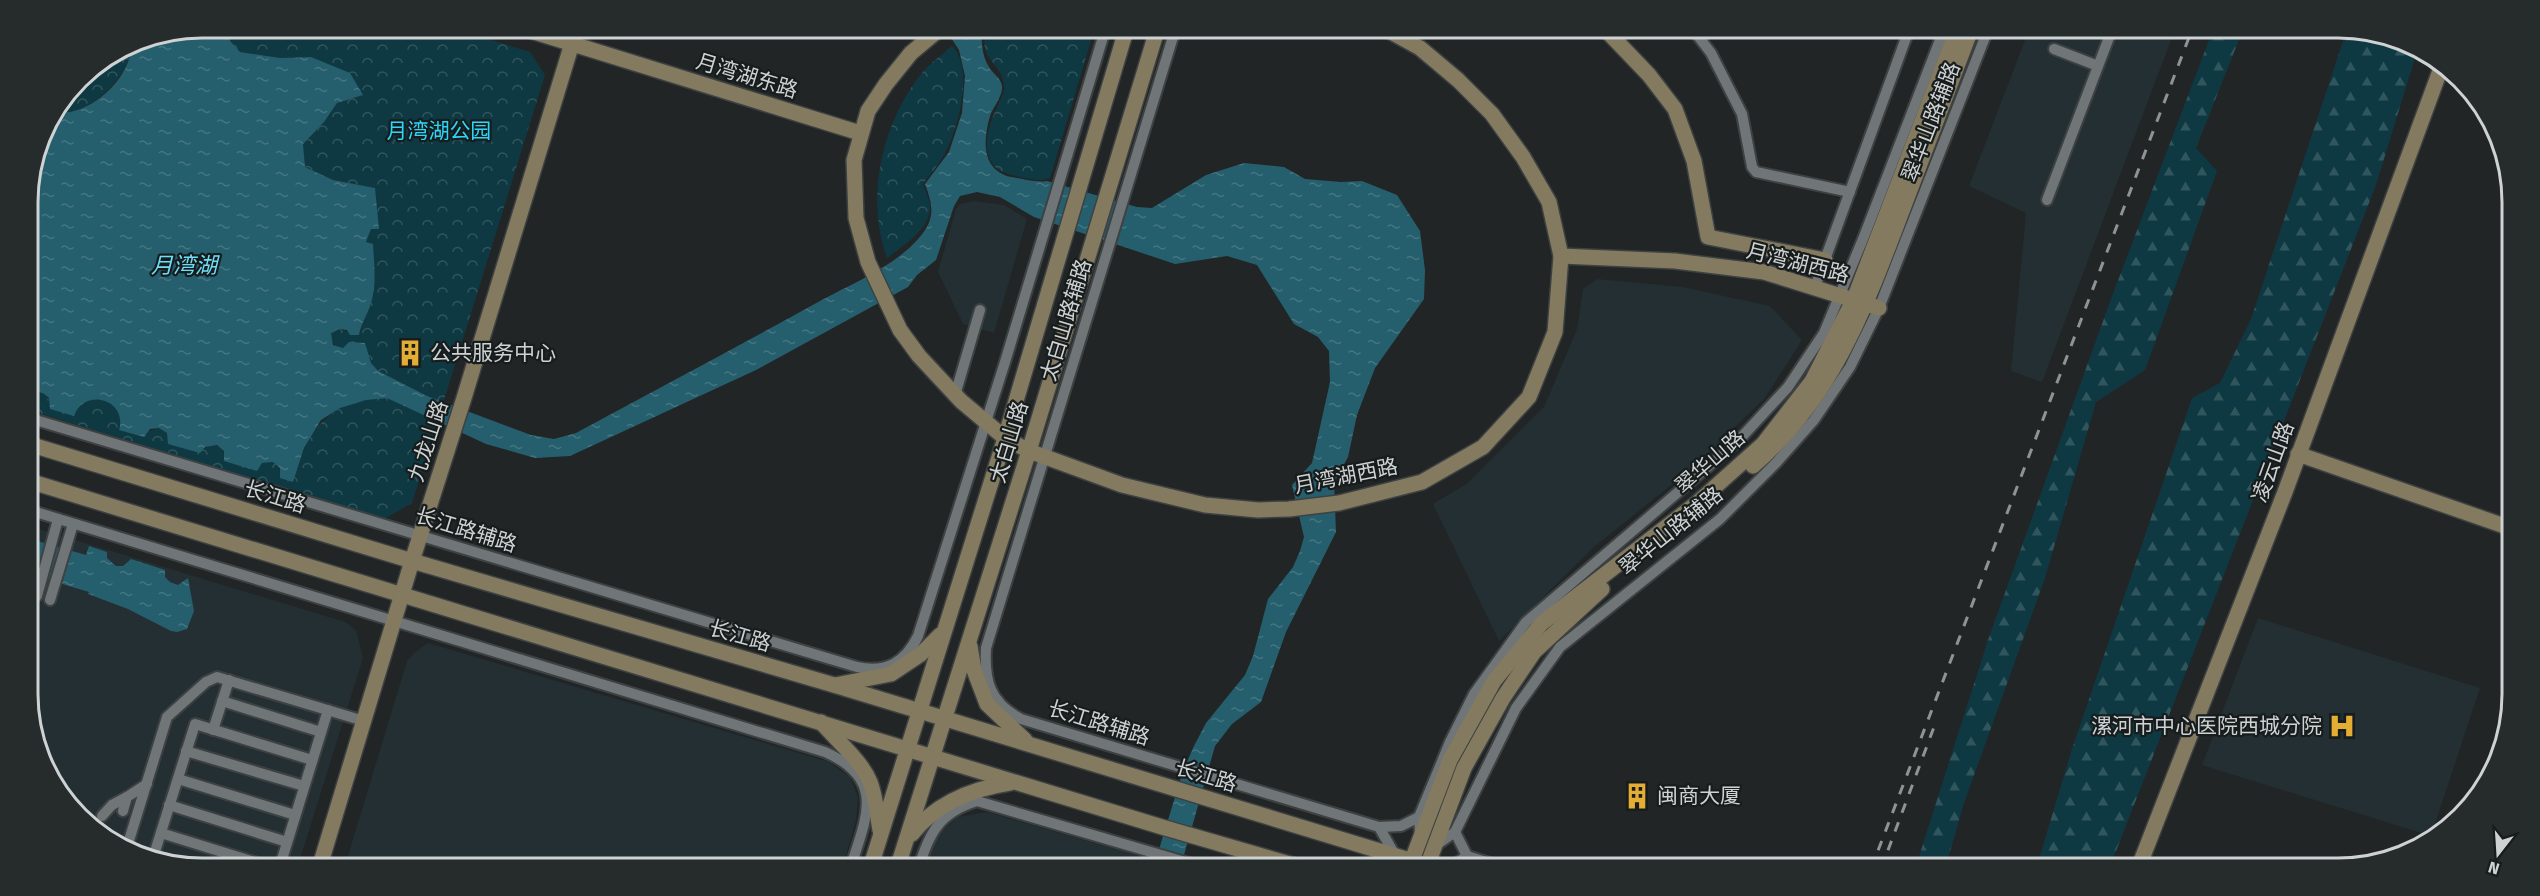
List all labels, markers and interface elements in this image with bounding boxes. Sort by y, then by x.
street label: 月湾湖东路 [693,48,801,104]
street label: 翠华山路辅路 [1896,59,1966,185]
park label: 月湾湖公园 [387,118,492,144]
street label: 月湾湖西路 [1744,238,1852,288]
water label: 月湾湖 [151,252,220,279]
street label: 太白山路辅路 [1035,256,1097,384]
building icon: 公共服务中心 [395,338,425,368]
place label: 公共服务中心 [430,340,556,366]
street label: 九龙山路 [403,397,453,485]
street label: 太白山路 [984,398,1034,486]
street label: 凌云山路 [2246,418,2300,506]
street label: 翠华山路 [1670,425,1750,499]
street label: 月湾湖西路 [1292,453,1400,499]
street label: 长江路 [241,475,309,519]
street label: 翠华山路辅路 [1614,481,1728,581]
street label: 长江路辅路 [412,502,520,558]
street label: 长江路 [706,615,774,657]
street label: 长江路辅路 [1045,695,1153,751]
hospital icon: 漯河市中心医院西城分院 [2327,711,2357,741]
place label: 漯河市中心医院西城分院 [2091,713,2322,739]
street label: 长江路 [1172,754,1240,798]
building icon: 闽商大厦 [1622,781,1652,811]
place label: 闽商大厦 [1657,783,1741,809]
north arrow [2468,824,2528,884]
text: N [2486,857,2502,879]

